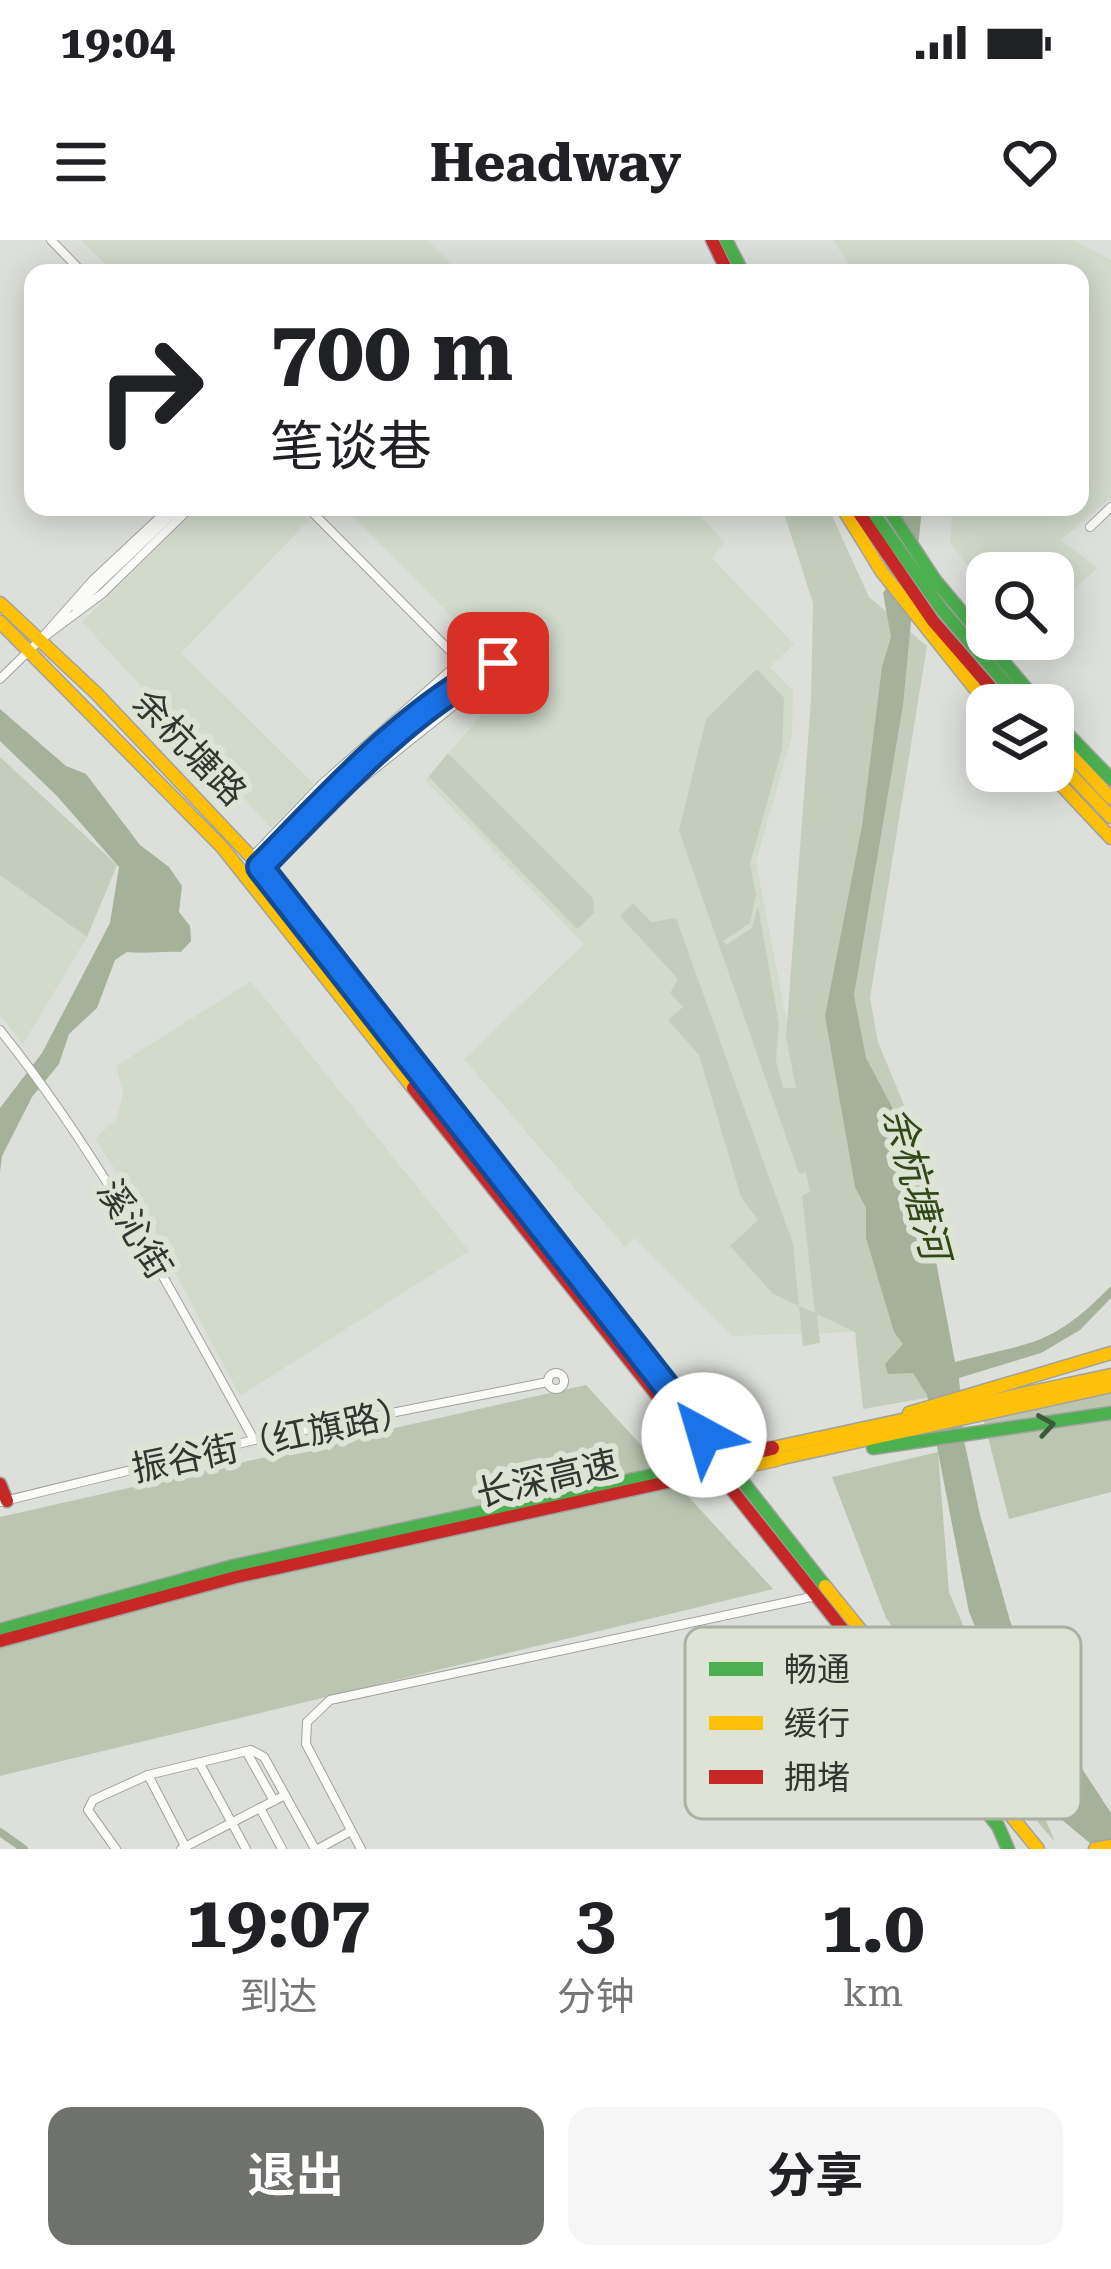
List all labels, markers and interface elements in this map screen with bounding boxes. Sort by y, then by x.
text: 19:04 [60,16,175,69]
icon: menu [48,129,114,195]
icon: heart [997,129,1063,195]
text: Headway [430,131,681,194]
text: 700 m [270,302,513,400]
icon: right [72,312,228,468]
text: 笔谈巷 [270,415,432,478]
map controls [966,552,1074,792]
button: search [966,552,1074,660]
pin [447,612,549,714]
icon: arrive [465,630,531,696]
street label: 余杭塘路 [124,681,254,814]
button: layers [966,684,1074,792]
water label: 余杭塘河 [874,1102,960,1271]
street label: 溪沁街 [88,1172,180,1287]
position arrow [641,1372,767,1498]
street label: 振谷街（红旗路） [128,1389,418,1490]
one-way arrow [1036,1413,1056,1439]
street label: 长深高速 [472,1442,622,1516]
legend [685,1627,1081,1819]
text: 畅通 [784,1650,850,1689]
text: 缓行 [784,1704,850,1743]
text: 拥堵 [784,1758,850,1797]
text: 19:07 [186,1880,370,1965]
text: 3 [576,1880,616,1965]
text: 1.0 [821,1885,925,1970]
text: km [843,1970,903,2016]
text: 到达 [239,1974,317,2020]
text: 分钟 [557,1974,635,2020]
button: 退出 [48,2107,544,2245]
button: 分享 [568,2107,1063,2245]

